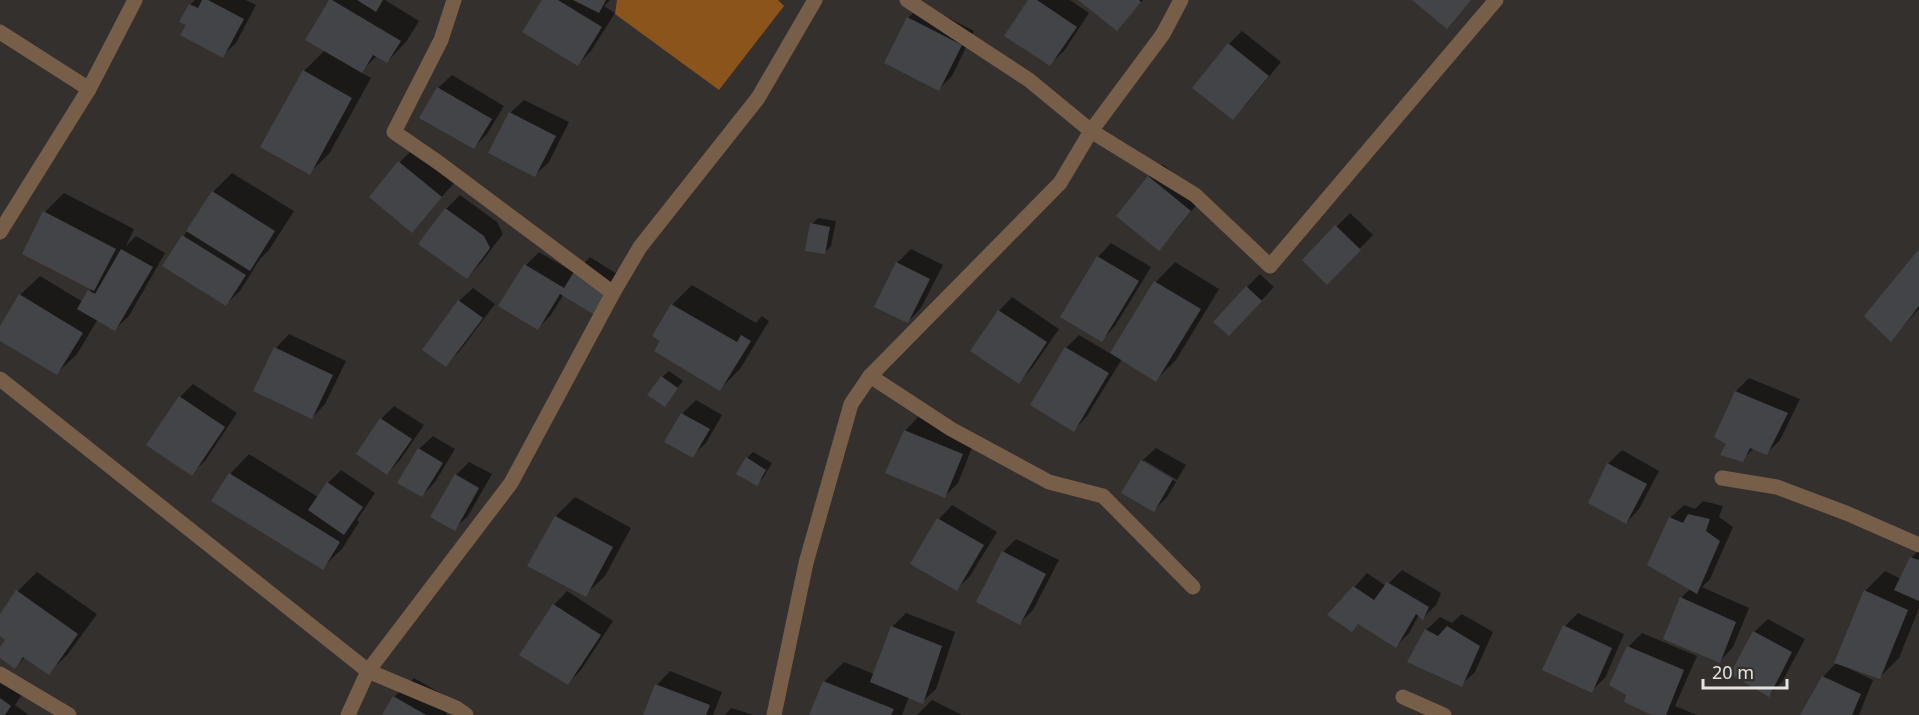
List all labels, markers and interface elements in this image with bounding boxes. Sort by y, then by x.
scale bar [1703,652,1787,690]
text: 20 m [1712,660,1754,684]

